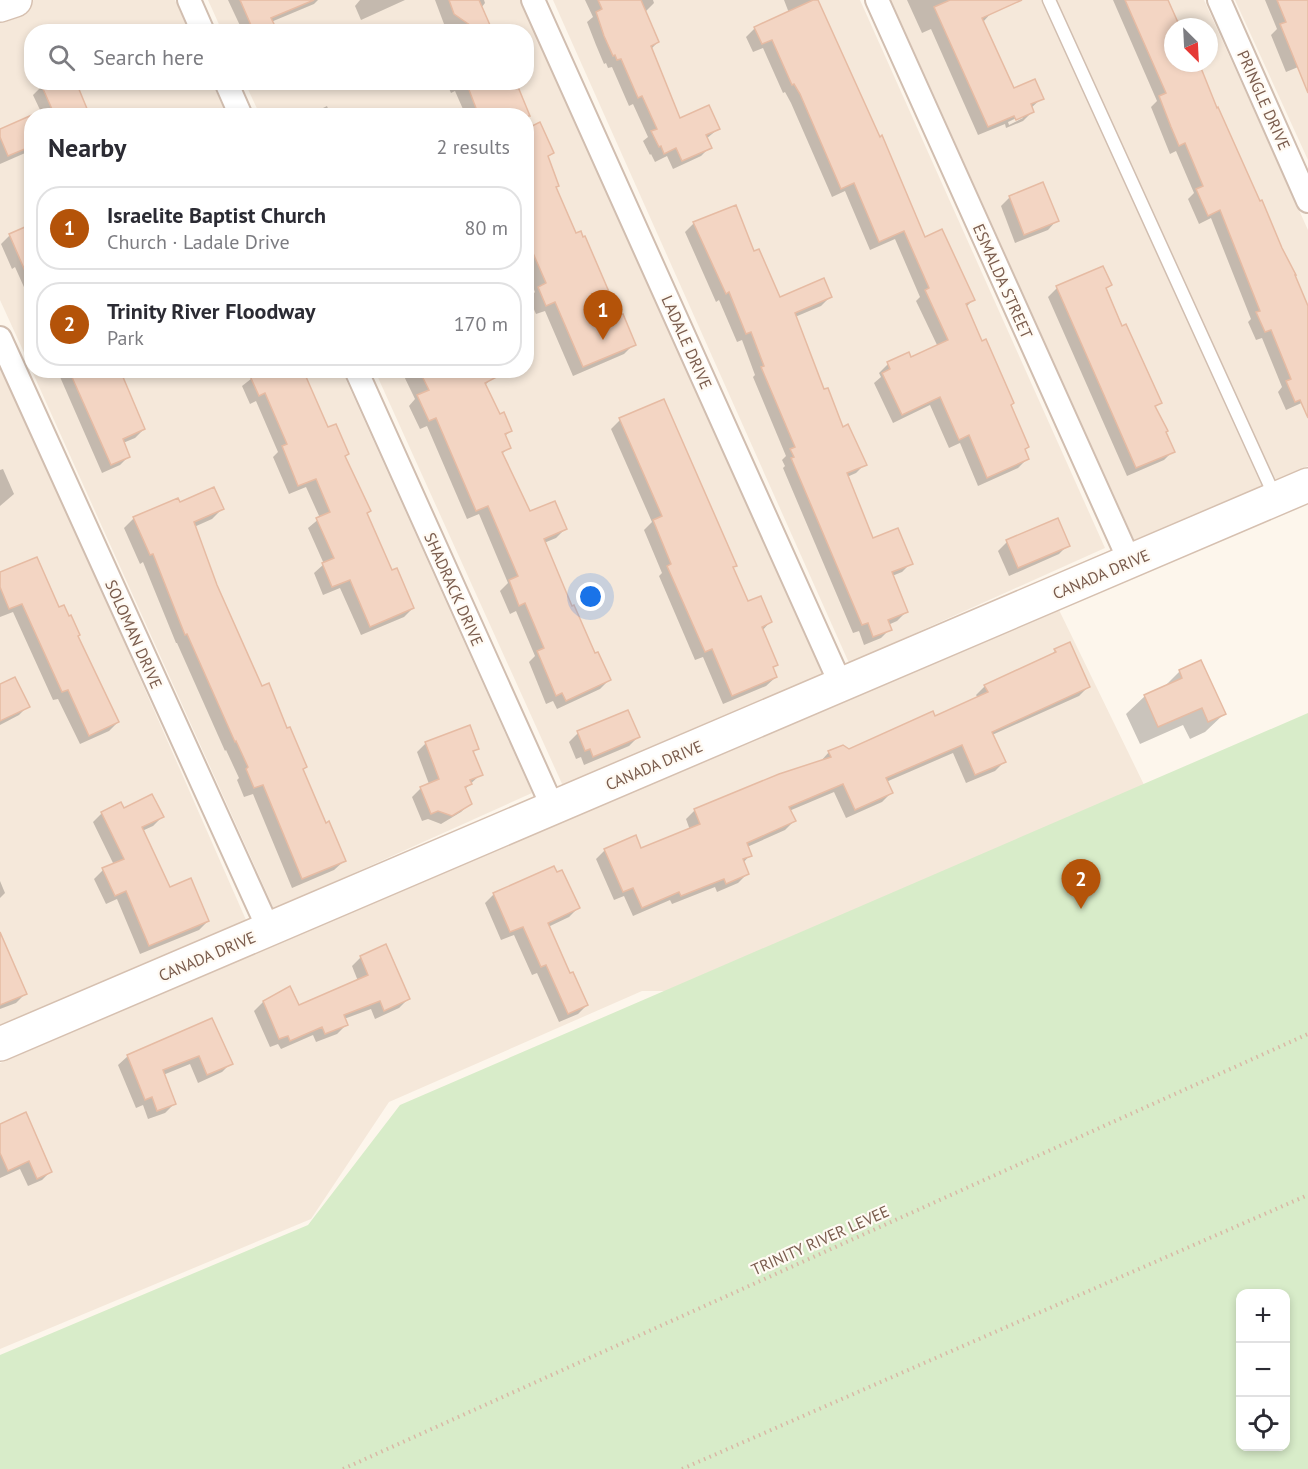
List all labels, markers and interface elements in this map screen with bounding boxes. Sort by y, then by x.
north arrow [1164,18,1218,72]
search box [24,24,534,90]
icon: search [45,41,78,74]
text: Search here [93,43,204,71]
street label: PRINGLE DRIVE [1233,47,1295,153]
text: Nearby [48,131,126,164]
text: 2 results [437,134,510,160]
text: Israelite Baptist Church [107,201,326,229]
text: 1 [64,215,75,241]
text: 80 m [465,215,508,241]
street label: ESMALDA STREET [969,221,1037,342]
text: Church · Ladale Drive [107,229,290,255]
pin: 1 [584,290,622,340]
street label: LADALE DRIVE [657,292,717,392]
text: Trinity River Floodway [107,297,316,325]
text: 2 [64,311,75,337]
text: 170 m [454,311,508,337]
text: Park [107,325,144,351]
street label: SHADRACK DRIVE [420,529,488,649]
street label: CANADA DRIVE [1049,545,1153,603]
street label: SOLOMAN DRIVE [101,577,167,691]
your location [576,582,605,611]
street label: CANADA DRIVE [602,736,706,794]
pin: 2 [1062,860,1100,909]
street label: CANADA DRIVE [155,927,259,985]
street label: TRINITY RIVER LEVEE [748,1201,892,1279]
map controls [1236,1289,1290,1451]
button: + [1236,1289,1290,1343]
button: − [1236,1343,1290,1397]
button: locate [1236,1397,1290,1451]

